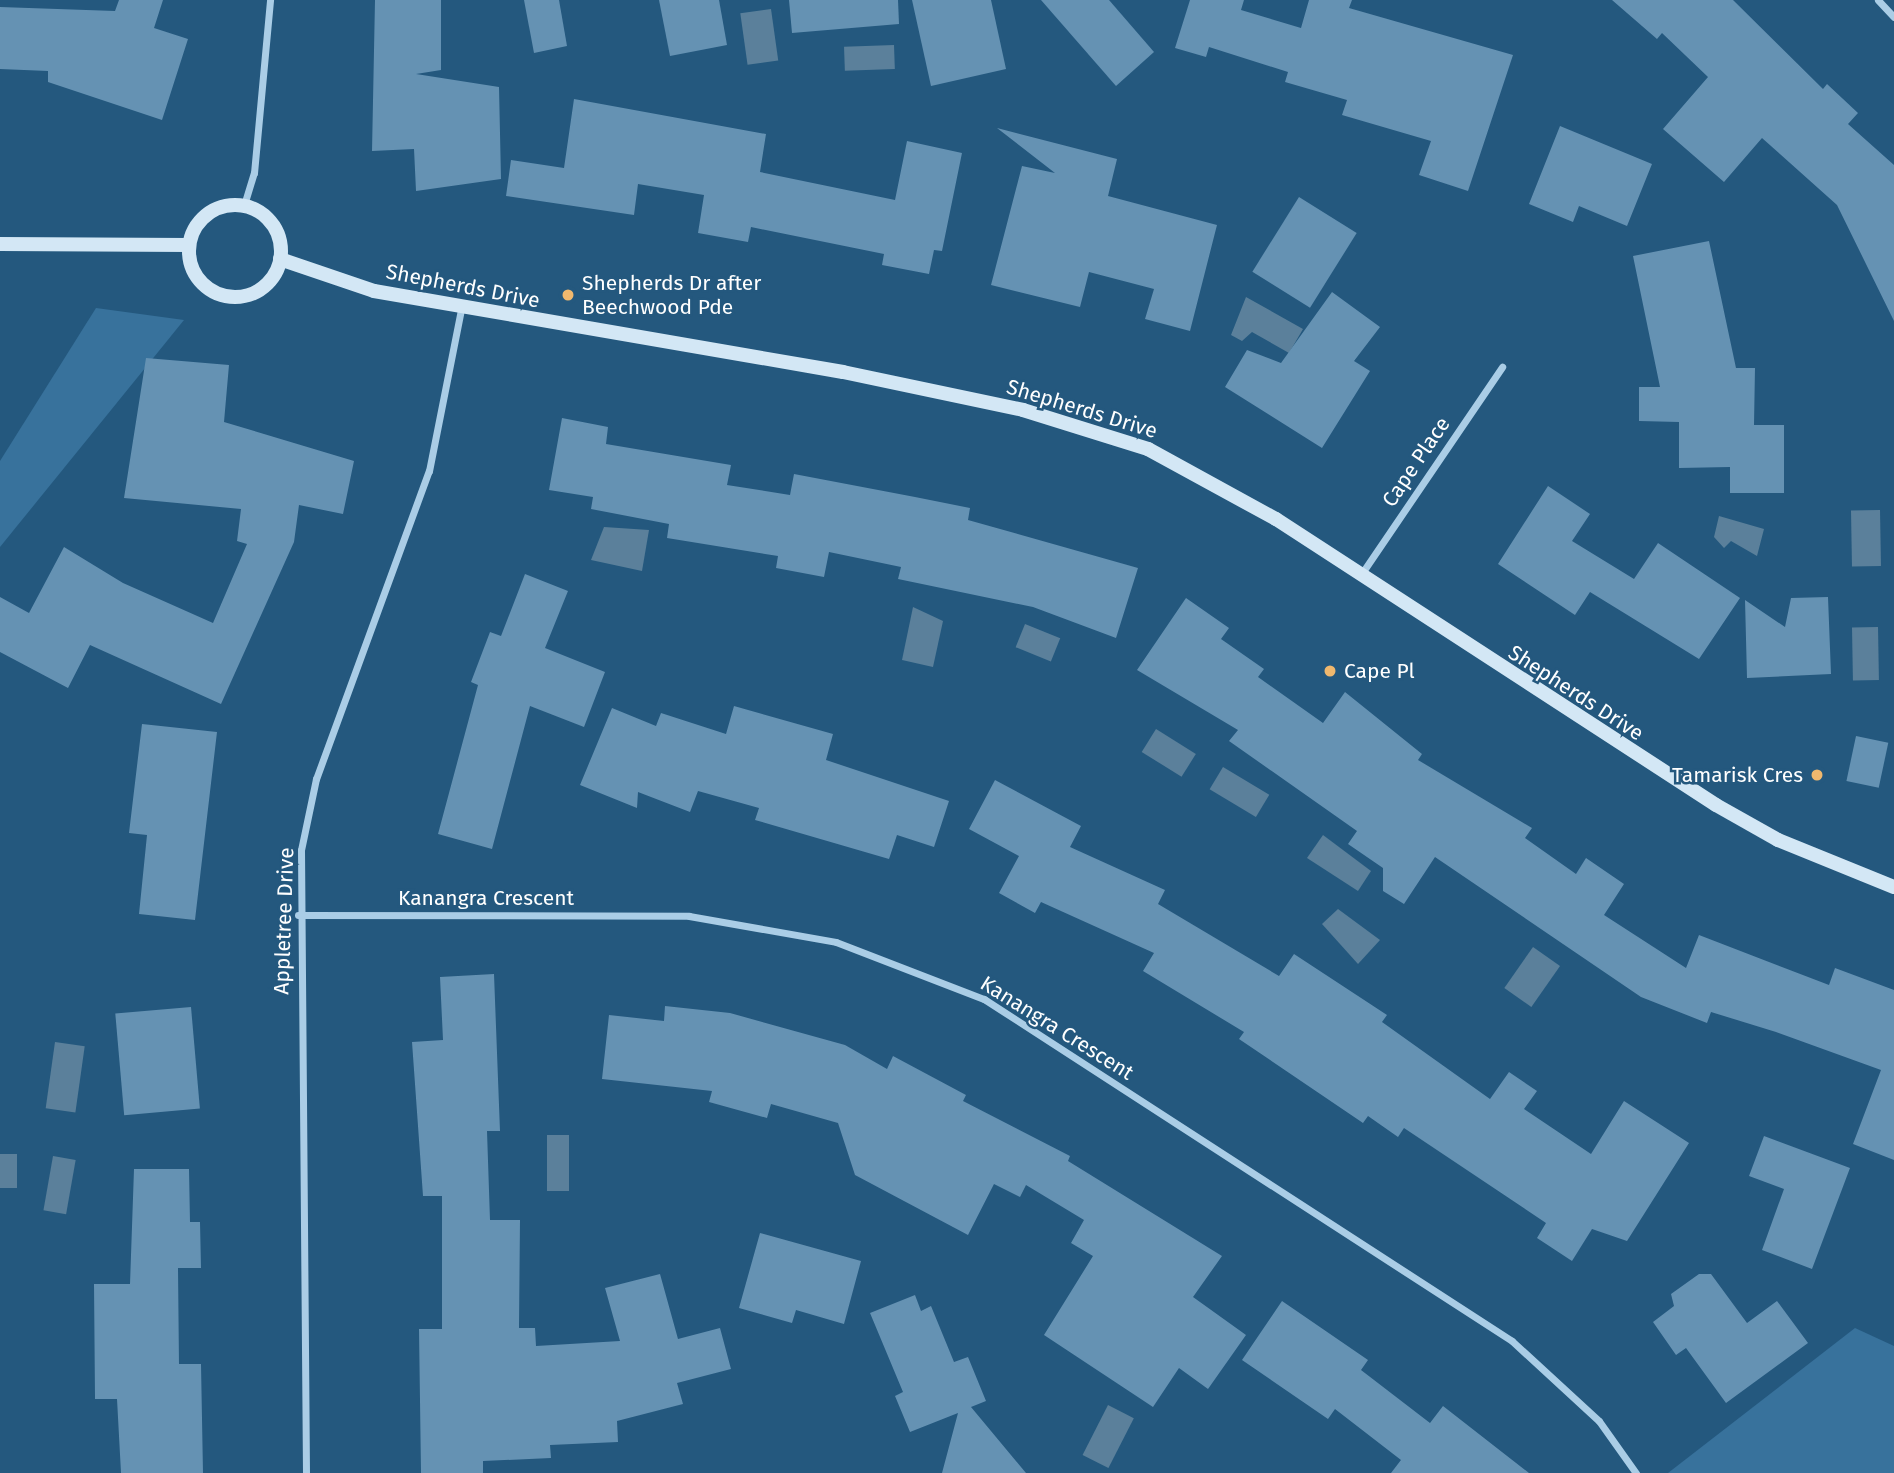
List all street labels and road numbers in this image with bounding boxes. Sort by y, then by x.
street label: Shepherds Drive [384,259,542,313]
street label: Shepherds Drive [1004,374,1160,444]
street label: Cape Place [1377,412,1455,512]
street label: Shepherds Drive [1504,640,1648,746]
street label: Appletree Drive [269,847,299,995]
street label: Kanangra Crescent [398,885,574,911]
street label: Kanangra Crescent [976,971,1138,1085]

